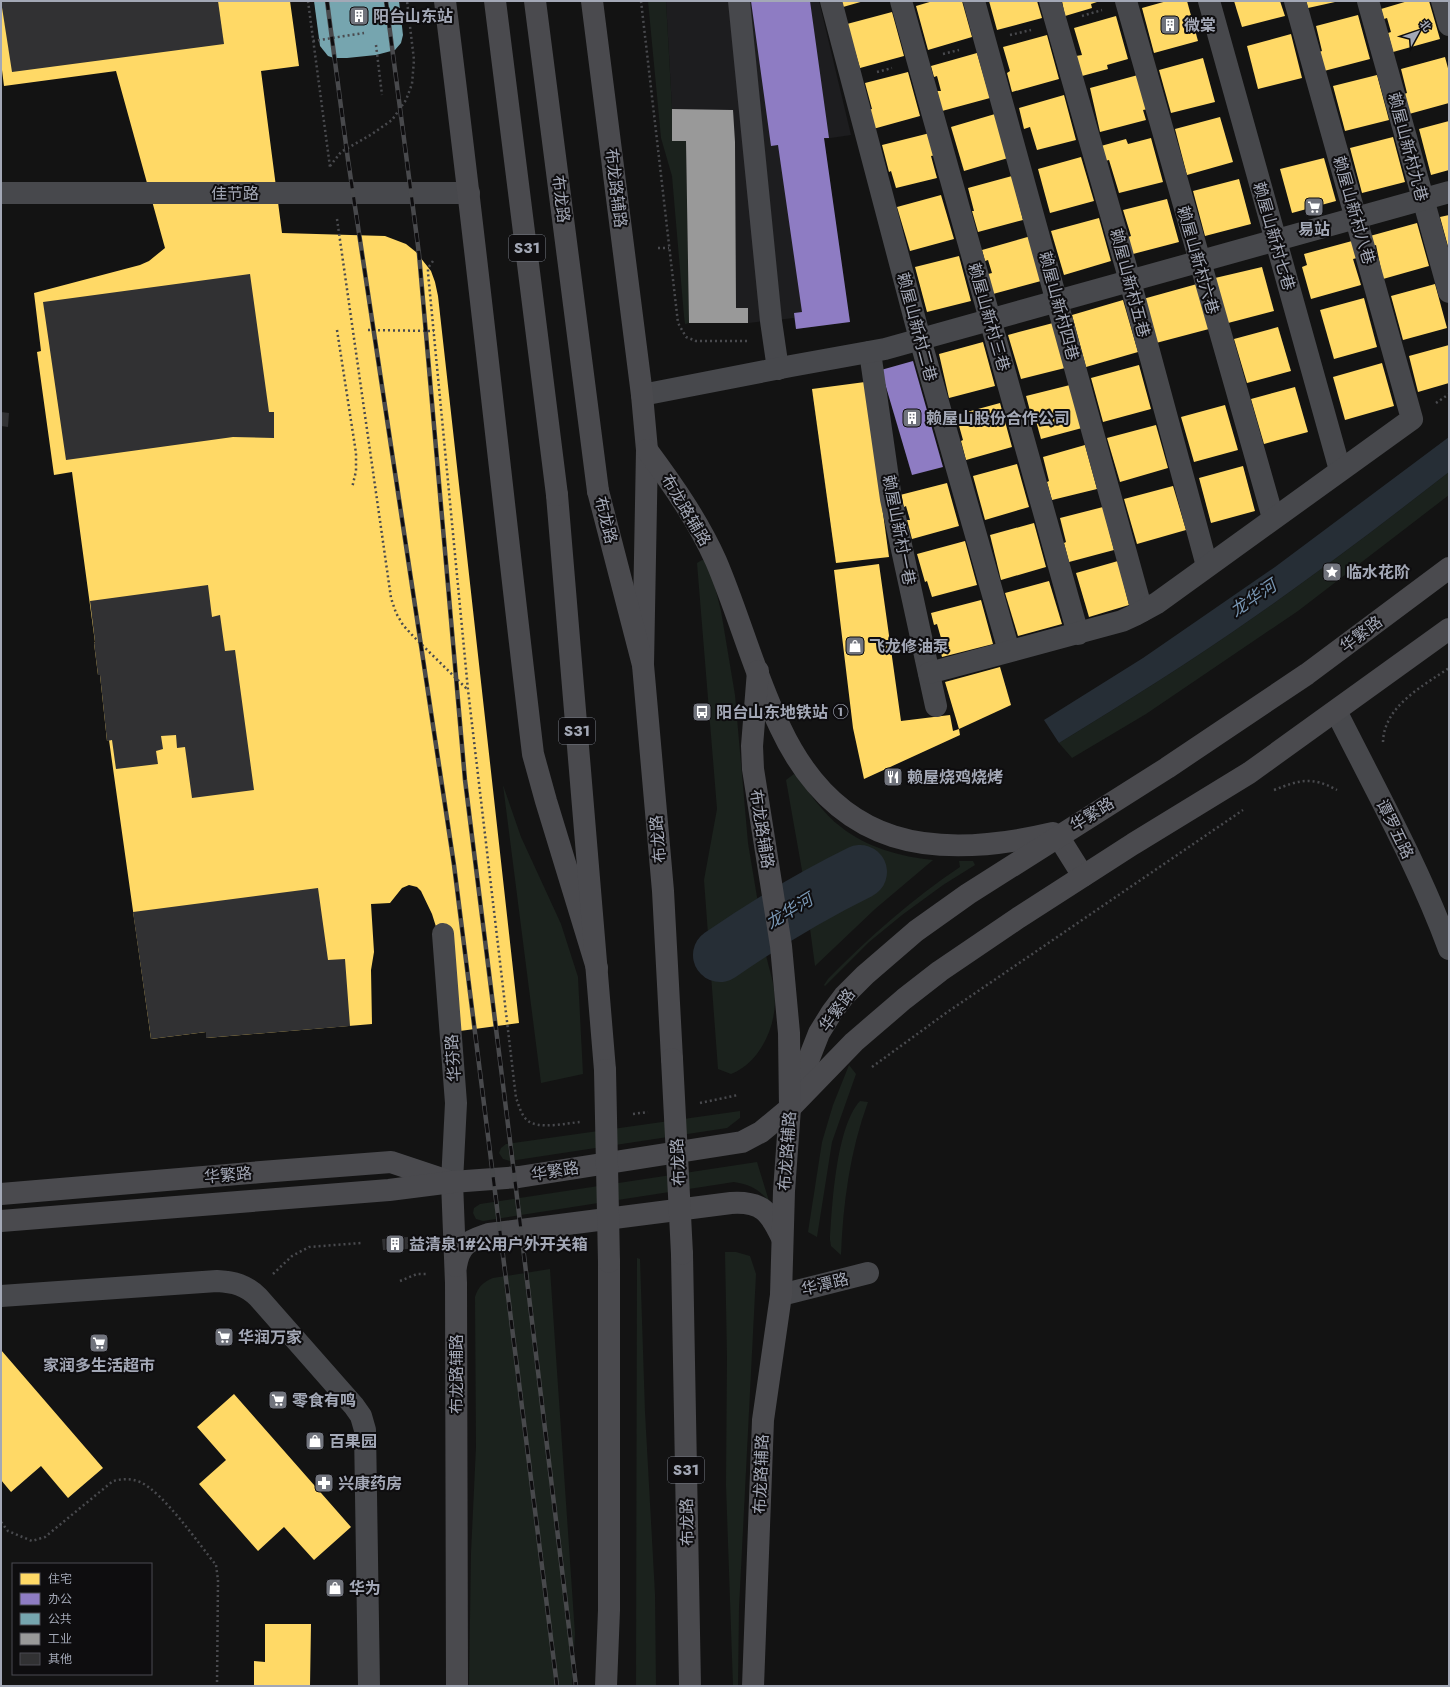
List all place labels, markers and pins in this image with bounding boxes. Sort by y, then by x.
building icon: 阳台山东站 [348,5,370,27]
place label: 阳台山东站 [373,5,453,28]
building icon: 微棠 [1159,14,1181,36]
place label: 微棠 [1184,14,1216,37]
supermarket icon: 易站 [1303,196,1325,218]
place label: 易站 [1298,218,1330,241]
building icon: 赖屋山股份合作公司 [901,407,923,429]
place label: 赖屋山股份合作公司 [926,407,1070,430]
place icon: 临水花阶 [1321,561,1343,583]
place label: 临水花阶 [1346,561,1410,584]
shop icon: 飞龙修油泵 [844,635,866,657]
place label: 飞龙修油泵 [869,635,949,658]
bus stop icon: 阳台山东地铁站 ① [691,701,713,723]
place label: 阳台山东地铁站 ① [716,701,849,724]
restaurant icon: 赖屋烧鸡烧烤 [882,766,904,788]
place label: 赖屋烧鸡烧烤 [907,766,1003,789]
building icon: 益清泉1#公用户外开关箱 [384,1233,406,1255]
place label: 益清泉1#公用户外开关箱 [409,1233,588,1256]
supermarket icon: 华润万家 [213,1326,235,1348]
place label: 华润万家 [238,1326,302,1349]
supermarket icon: 家润多生活超市 [88,1332,110,1354]
place label: 家润多生活超市 [43,1354,155,1377]
supermarket icon: 零食有鸣 [267,1389,289,1411]
place label: 零食有鸣 [292,1389,356,1412]
shop icon: 百果园 [304,1430,326,1452]
place label: 百果园 [329,1430,377,1453]
pharmacy icon: 兴康药房 [313,1472,335,1494]
place label: 兴康药房 [338,1472,402,1495]
shop icon: 华为 [324,1577,346,1599]
place label: 华为 [349,1577,381,1600]

